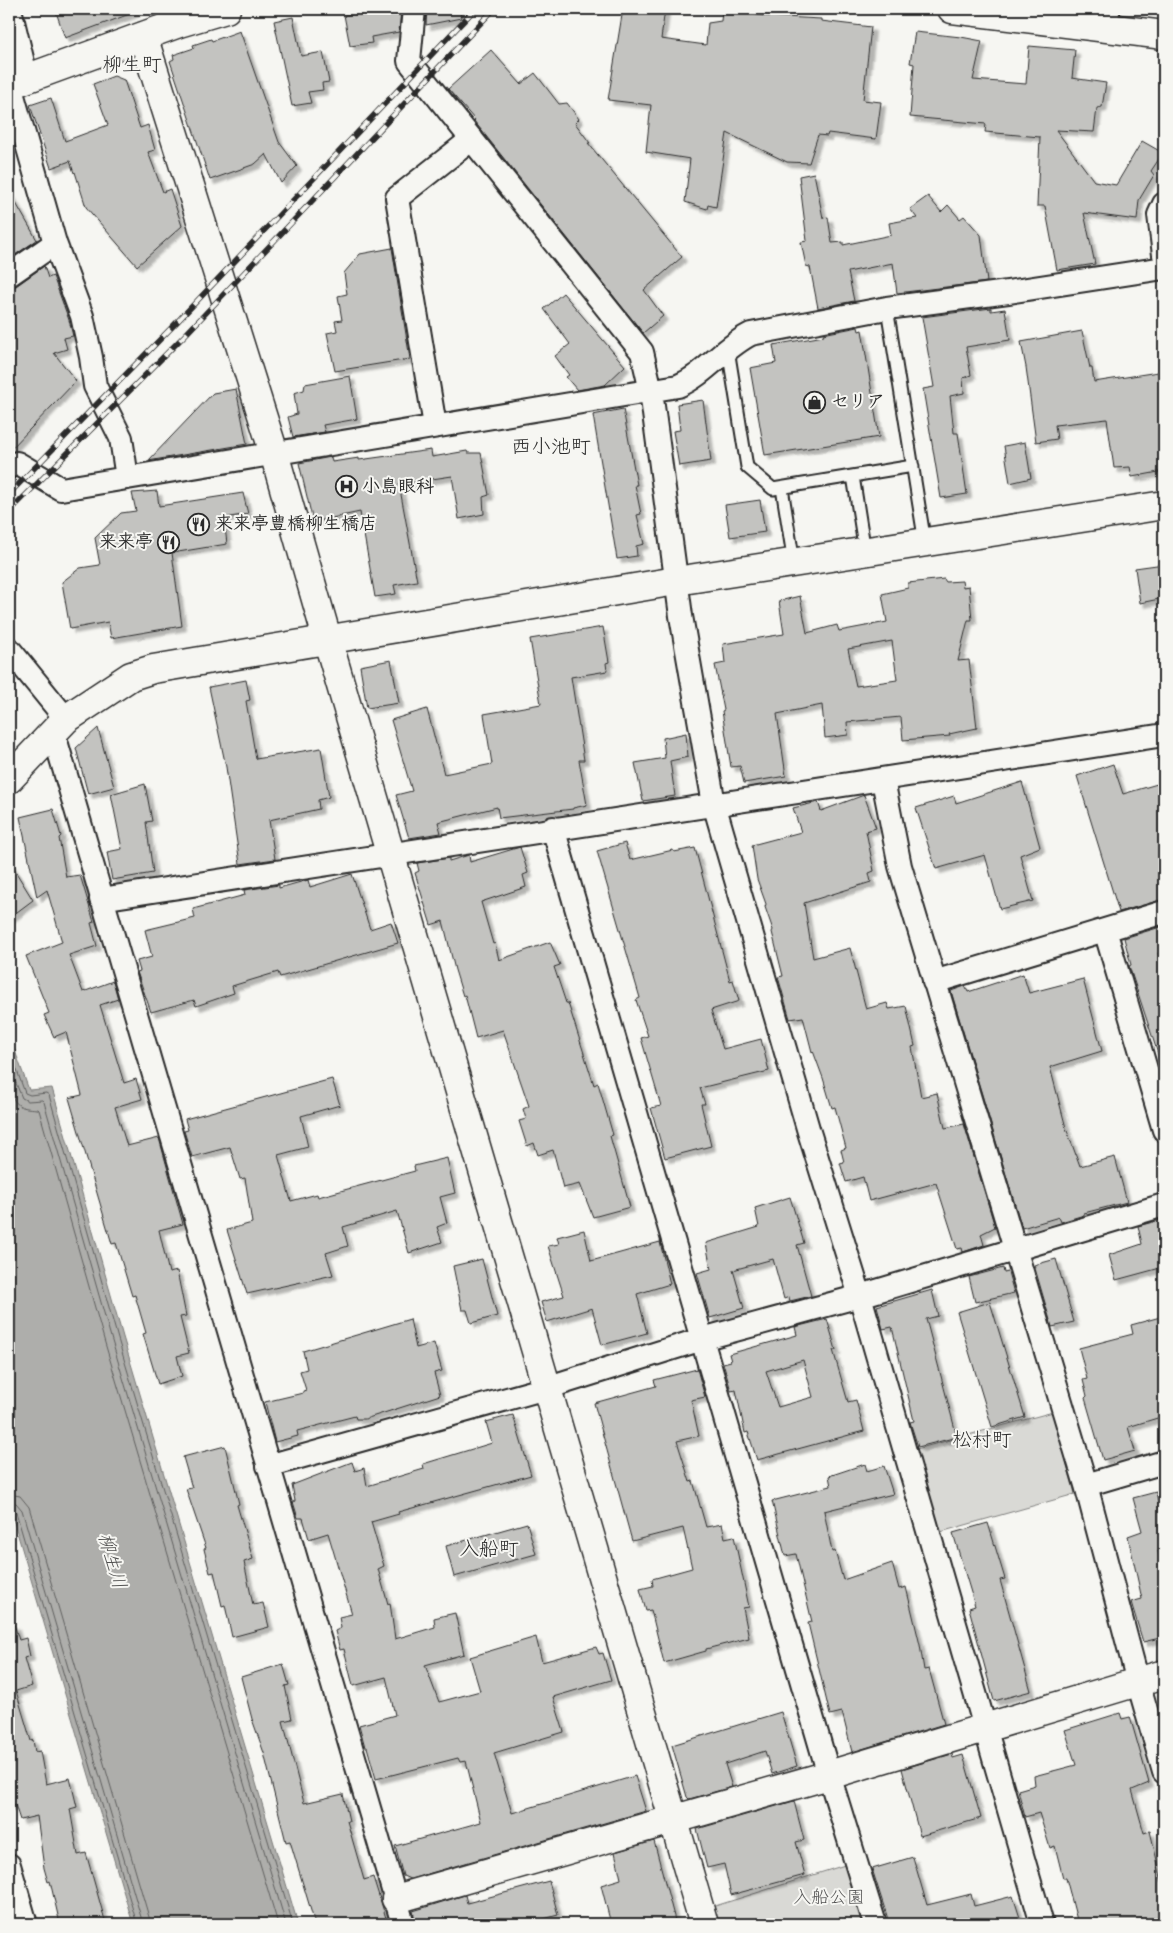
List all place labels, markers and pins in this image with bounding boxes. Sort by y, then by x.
shop icon: セリア [803,390,827,414]
place label: セリア [831,390,885,414]
hospital icon: 小島眼科 [334,475,358,499]
place label: 小島眼科 [362,475,434,499]
restaurant icon: 来来亭豊橋柳生橋店 [187,512,211,536]
place label: 来来亭豊橋柳生橋店 [215,512,377,536]
place label: 来来亭 [99,530,153,554]
restaurant icon: 来来亭 [157,530,181,554]

